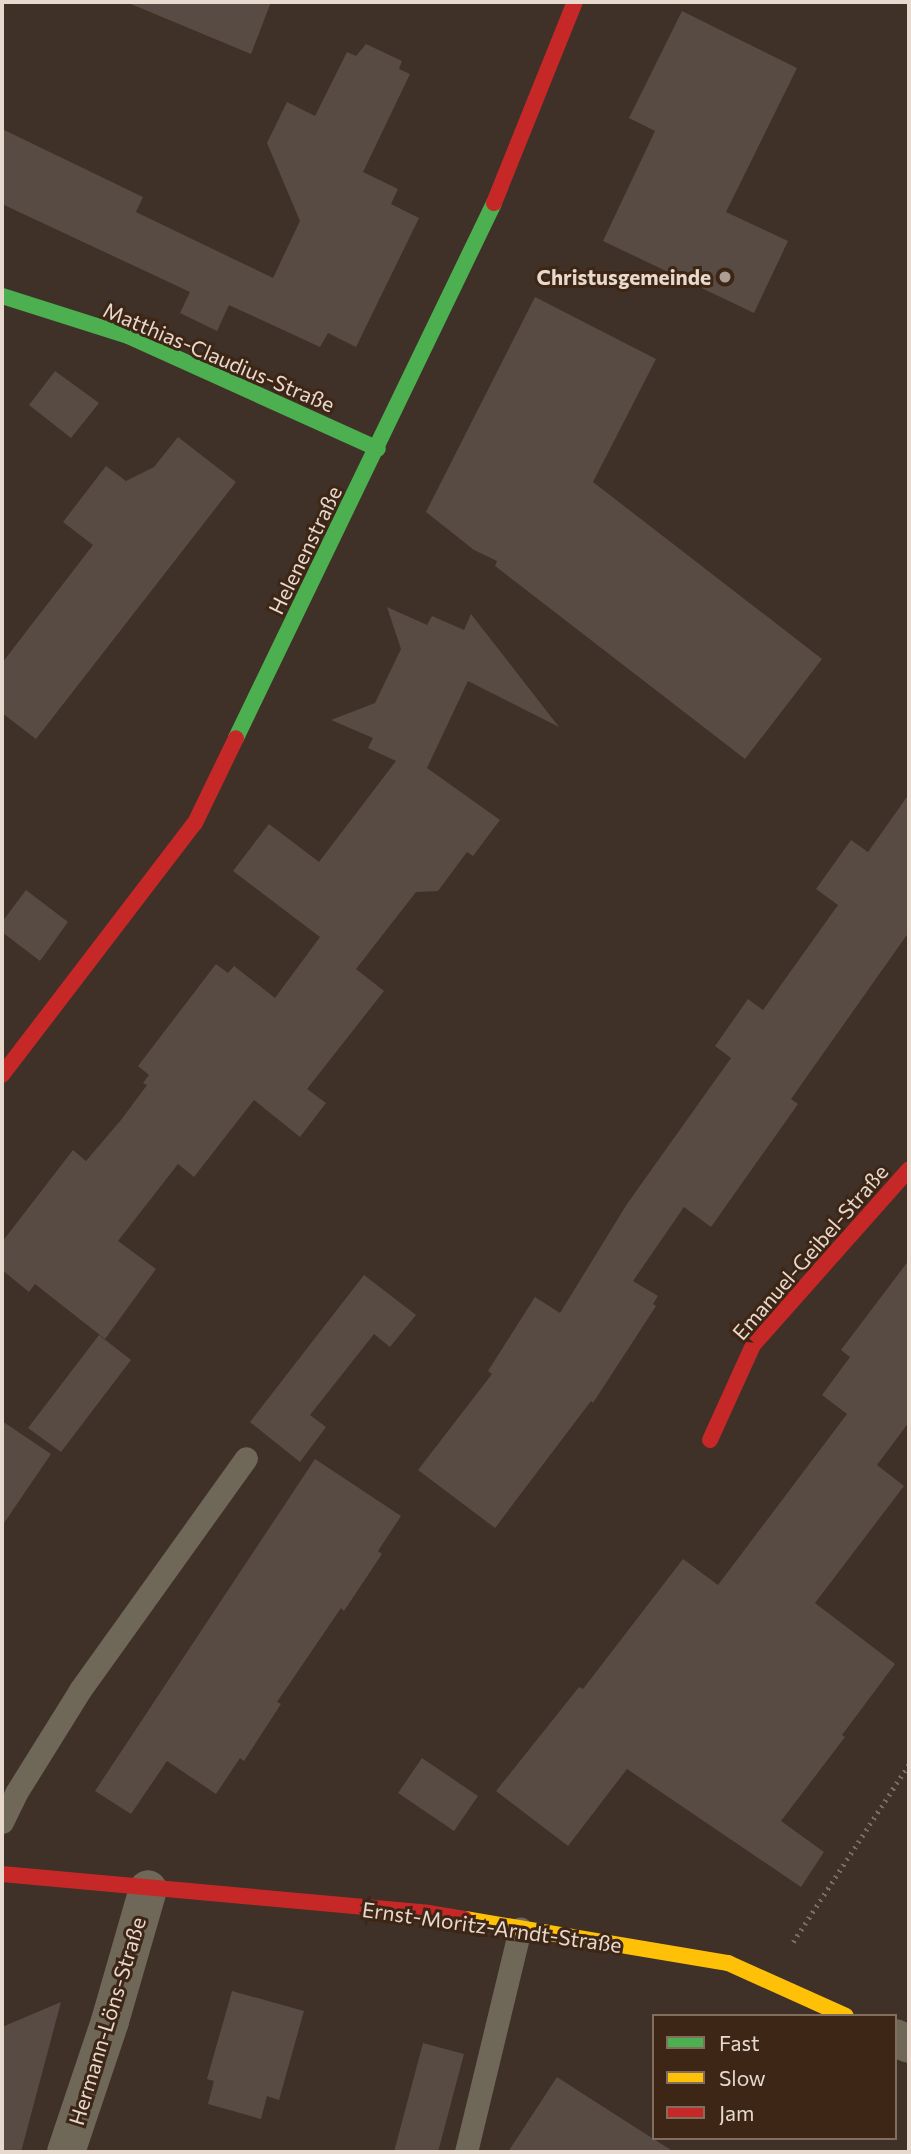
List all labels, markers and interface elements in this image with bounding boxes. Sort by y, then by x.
place label: Christusgemeinde [537,264,711,290]
marker: Christusgemeinde [717,269,733,285]
street label: Matthias-Claudius-Straße [100,297,338,417]
street label: Helenenstraße [263,482,347,618]
street label: Emanuel-Geibel-Straße [727,1159,893,1345]
street label: Ernst-Moritz-Arndt-Straße [361,1896,623,1958]
street label: Hermann-Löns-Straße [63,1914,151,2128]
legend [652,2014,897,2140]
text: Fast [719,2030,760,2055]
text: Slow [719,2065,766,2090]
text: Jam [719,2100,754,2125]

